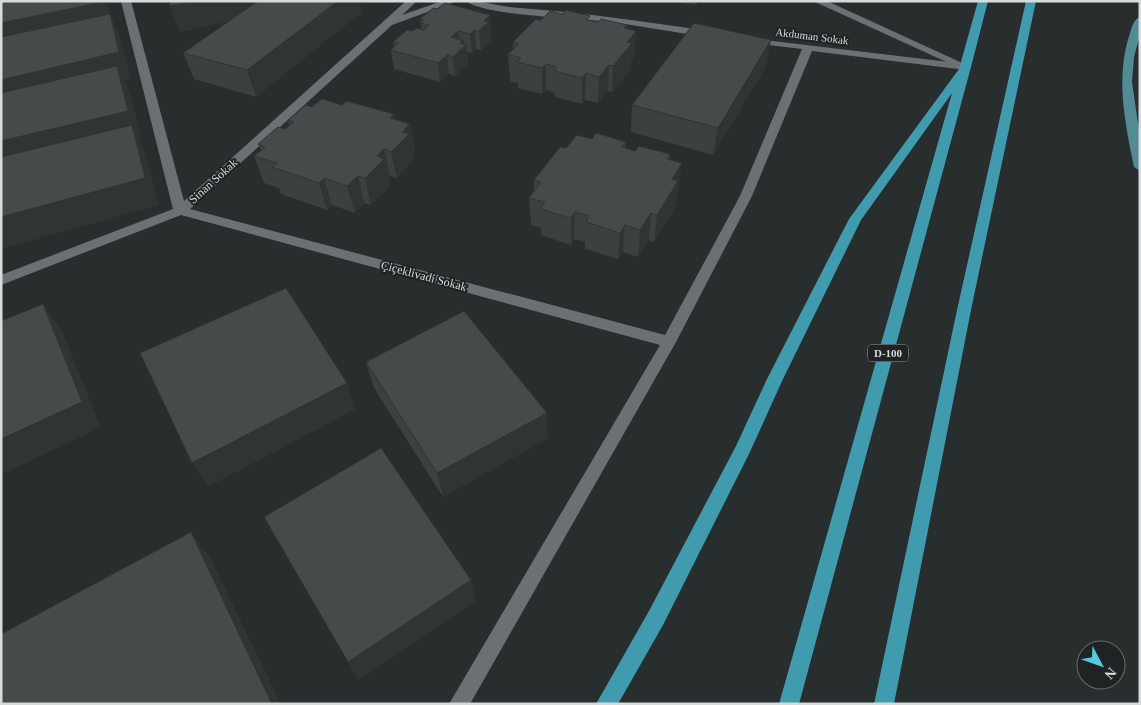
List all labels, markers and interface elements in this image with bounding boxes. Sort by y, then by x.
street label: Akduman Sokak [775,26,850,47]
street label: Sinan Sokak [186,156,240,206]
street label: Çiçeklivadi Sokak [380,258,468,294]
road number: D-100 [868,344,908,362]
north arrow [1076,640,1126,690]
text: N [1101,664,1119,682]

